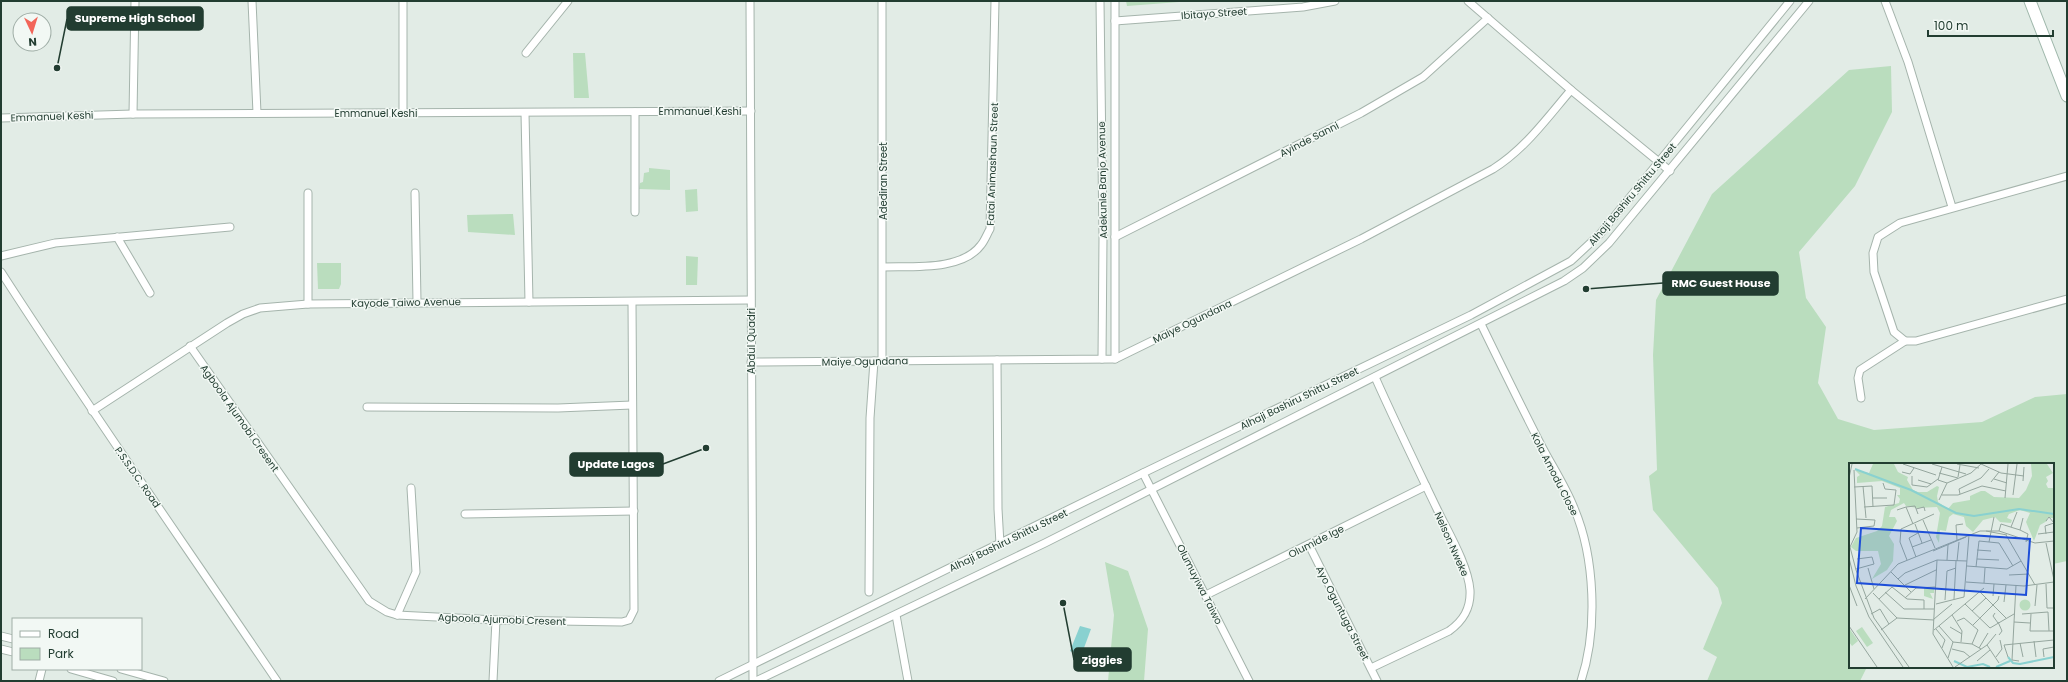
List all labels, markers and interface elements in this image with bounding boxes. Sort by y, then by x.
street label: Ibitayo Street [1181,4,1248,23]
callout: Supreme High School [67,7,203,30]
text: Supreme High School [75,10,195,26]
north arrow [12,12,52,52]
scale bar [1928,12,2053,38]
text: 100 m [1934,17,1968,34]
text: N [28,34,37,50]
street label: Fatai Animashaun Street [983,102,1002,226]
street label: Emmanuel Keshi [659,104,741,119]
street label: Emmanuel Keshi [335,106,417,121]
street label: Emmanuel Keshi [10,108,94,125]
street label: Ayinde Sanni [1277,118,1341,161]
street label: Adekunle Banjo Avenue [1094,121,1111,239]
street label: Alhaji Bashiru Shittu Street [1585,139,1680,249]
street label: Adediran Street [876,142,891,220]
callout: RMC Guest House [1663,272,1778,295]
text: RMC Guest House [1672,275,1771,291]
street label: Kayode Taiwo Avenue [351,294,461,311]
street label: Maiye Ogundana [1150,296,1234,347]
street label: Abdul Quadri [744,308,759,374]
street label: Maiye Ogundana [822,353,908,370]
street label: Agboola Ajumobi Cresent [197,361,283,475]
street label: Alhaji Bashiru Shittu Street [1237,363,1361,434]
street label: Kola Amodu Close [1527,430,1582,518]
street label: P.S.S.D.C. Road [111,444,164,511]
callout: Update Lagos [570,453,663,476]
text: Update Lagos [577,456,655,472]
inset map [1849,463,2054,668]
street label: Alhaji Bashiru Shittu Street [946,505,1070,576]
street label: Nelson Nweke [1431,510,1472,579]
street label: Olumide Ige [1286,521,1347,562]
street label: Olumuyiwa Taiwo [1173,541,1226,627]
street label: Ayo Oguntuga Street [1312,563,1373,663]
street label: Agboola Ajumobi Cresent [438,610,567,629]
legend [12,618,142,670]
text: Road [48,625,79,642]
text: Park [48,645,75,662]
callout: Ziggies [1074,648,1131,671]
text: Ziggies [1082,652,1122,668]

